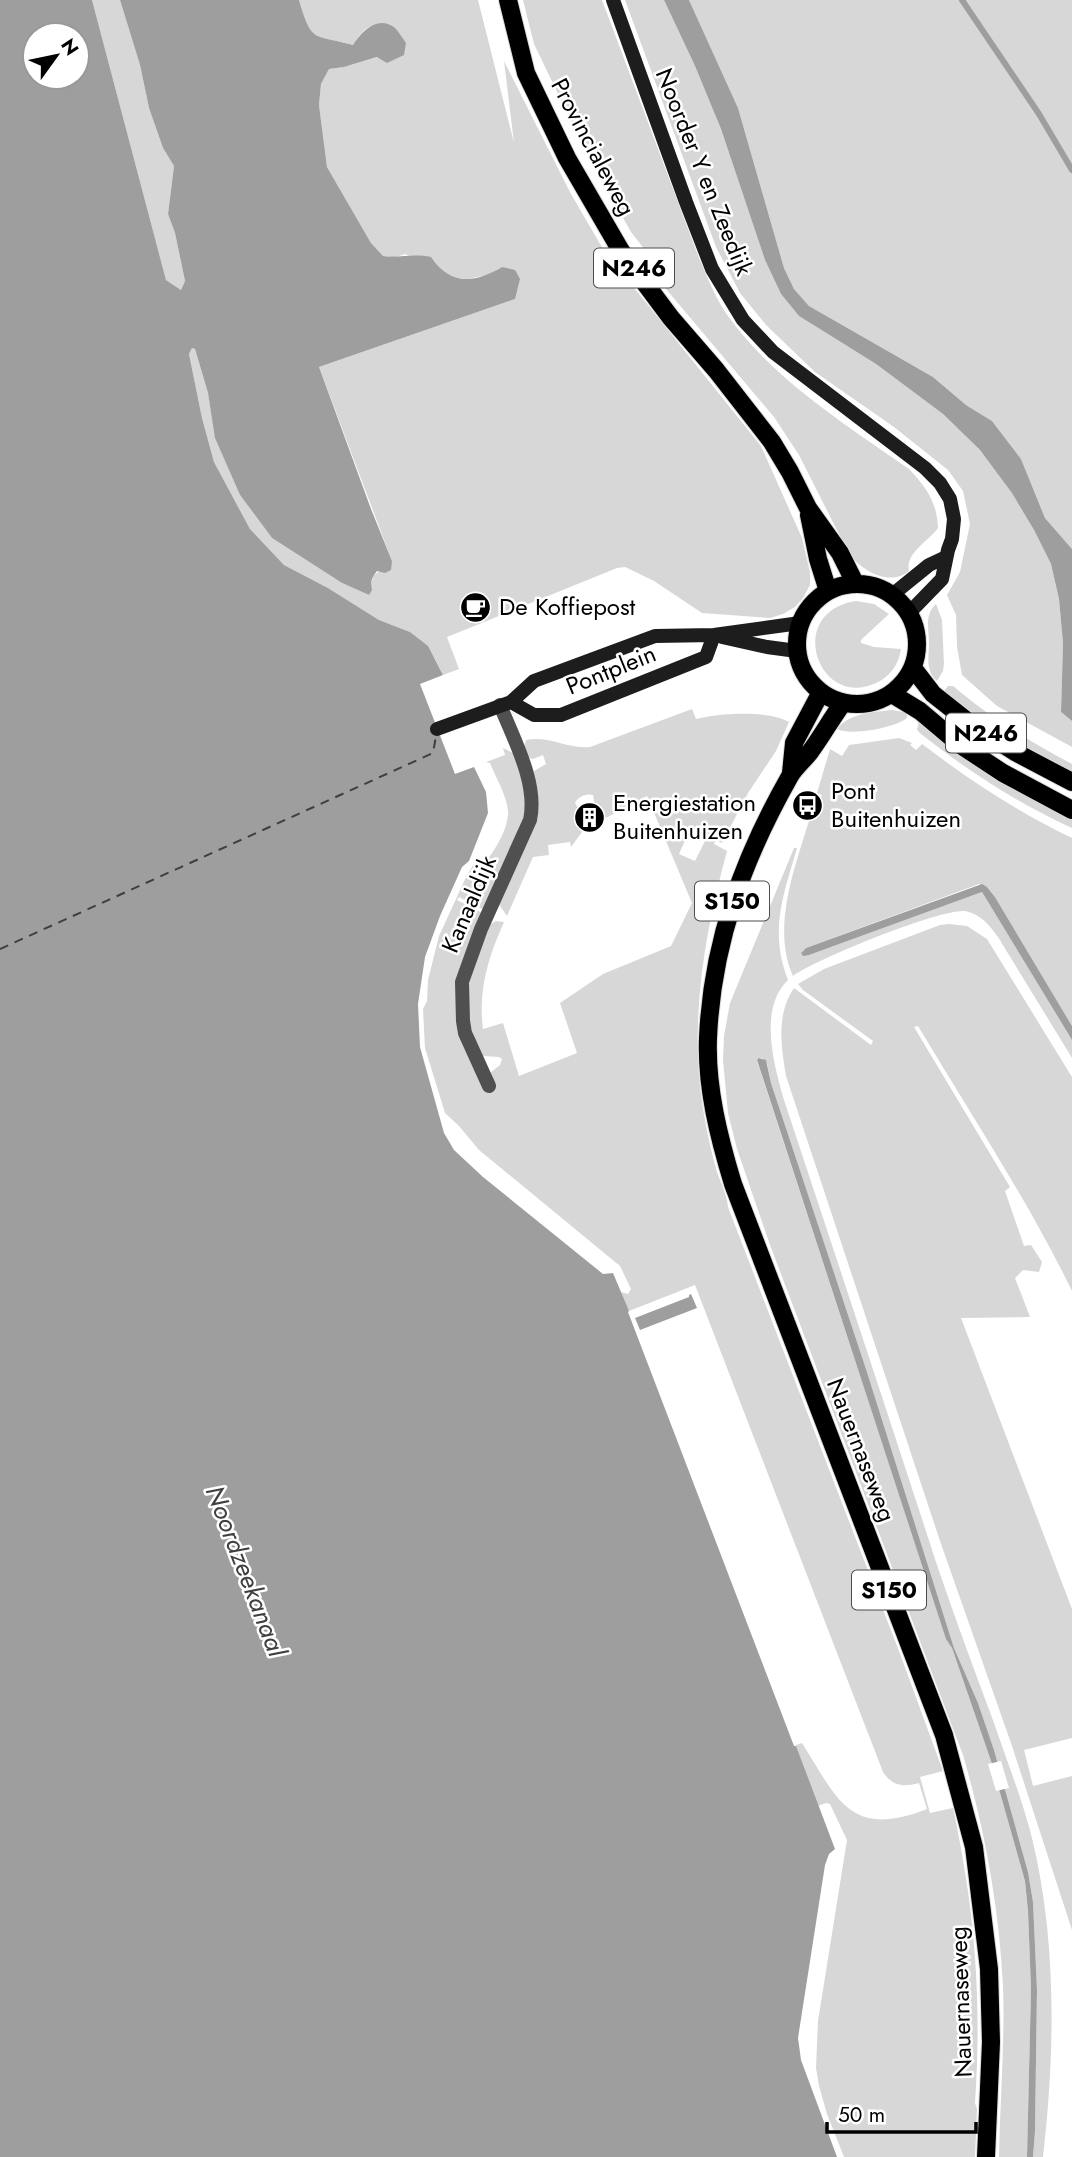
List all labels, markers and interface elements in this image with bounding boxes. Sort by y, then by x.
north arrow [21,21,91,91]
text: N [54,33,85,61]
street label: Noorder Y en Zeedijk [647,63,762,281]
street label: Provincialeweg [542,72,644,222]
road number: N246 [594,248,674,288]
place label: De Koffiepost [499,589,636,624]
cafe icon: De Koffiepost [459,590,493,624]
street label: Pontplein [561,636,661,703]
road number: N246 [946,713,1026,752]
place label: Pont Buitenhuizen [831,773,961,836]
place label: Energiestation Buitenhuizen [613,785,756,848]
bus stop icon: Pont Buitenhuizen [791,788,825,822]
building icon: Energiestation Buitenhuizen [573,800,607,834]
street label: Kanaaldijk [432,849,505,958]
road number: S150 [695,882,769,920]
street label: Nauernaseweg [818,1373,905,1527]
water label: Noordzeekanaal [196,1480,297,1663]
road number: S150 [852,1570,926,1610]
street label: Nauernaseweg [940,1926,981,2078]
scale bar [827,2090,976,2134]
text: 50 m [838,2100,885,2130]

